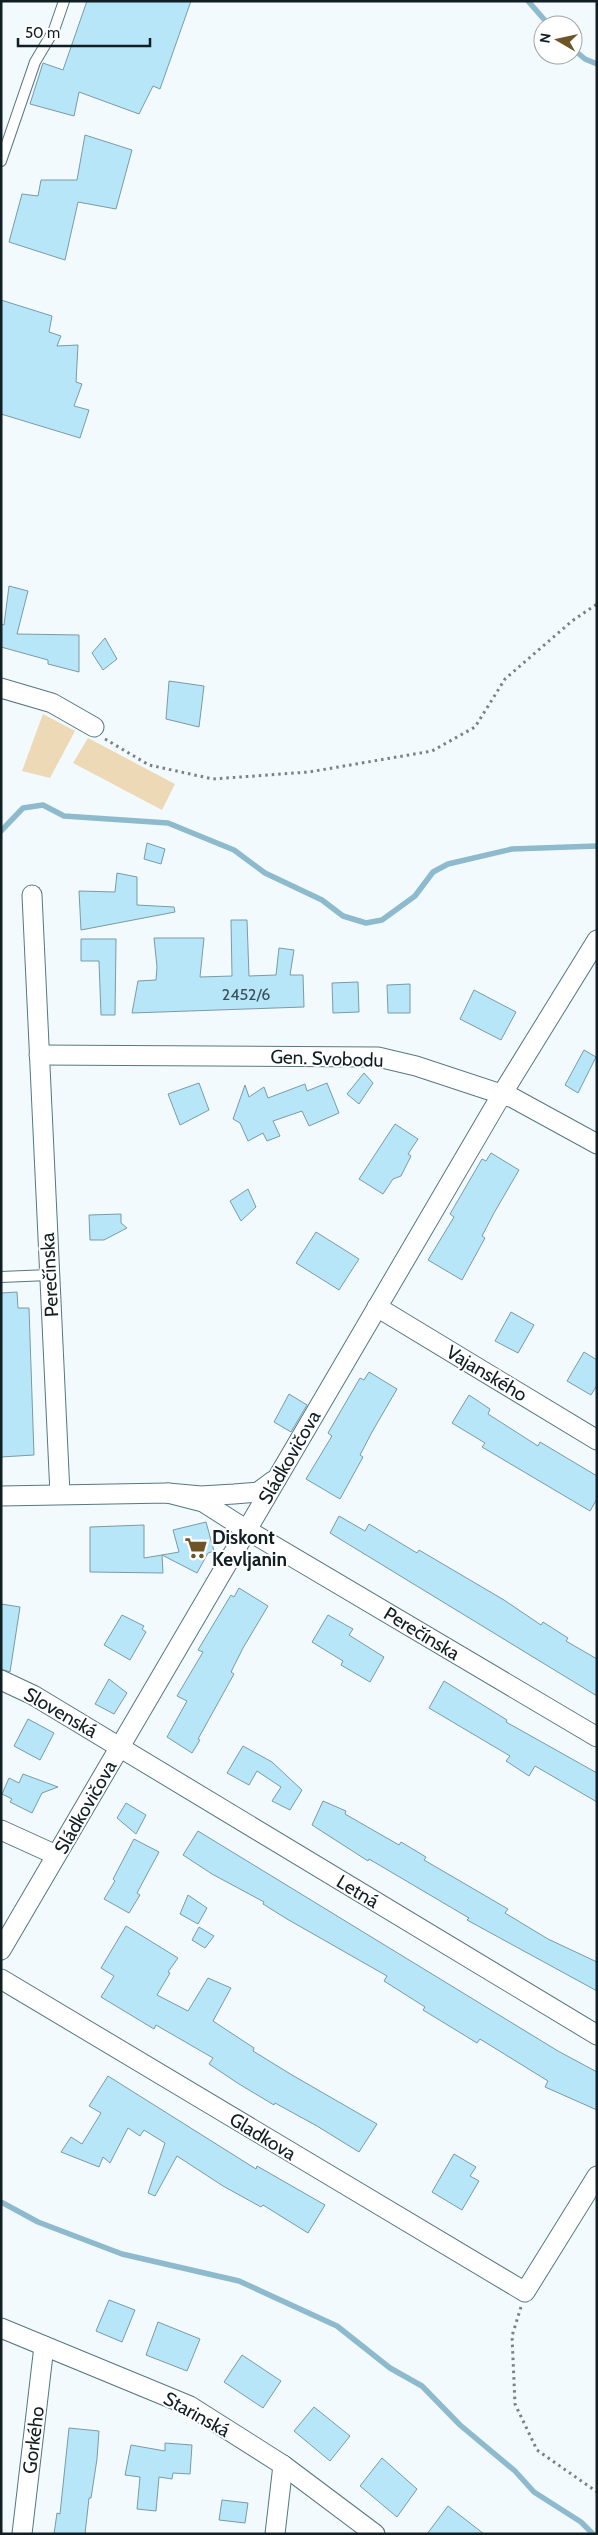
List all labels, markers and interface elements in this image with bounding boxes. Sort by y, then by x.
scale bar [18,15,150,47]
north arrow [533,15,583,65]
text: 50 m [25,24,60,42]
text: N [535,32,555,44]
house number: 2452/6 [222,985,270,1004]
street label: Gen. Svobodu [270,1045,384,1072]
street label: Perečínska [36,1232,63,1318]
street label: Vajanského [442,1340,531,1407]
street label: Sládkovičova [253,1406,325,1508]
place label: Diskont Kevljanin [212,1526,287,1571]
supermarket icon: Diskont Kevljanin [183,1535,209,1561]
street label: Perečínska [380,1602,464,1665]
street label: Slovenská [20,1682,101,1743]
street label: Sládkovičova [49,1756,121,1858]
street label: Letná [332,1870,383,1913]
street label: Gladkova [225,2108,300,2165]
street label: Starinská [160,2387,234,2442]
street label: Gorkého [18,2405,49,2475]

